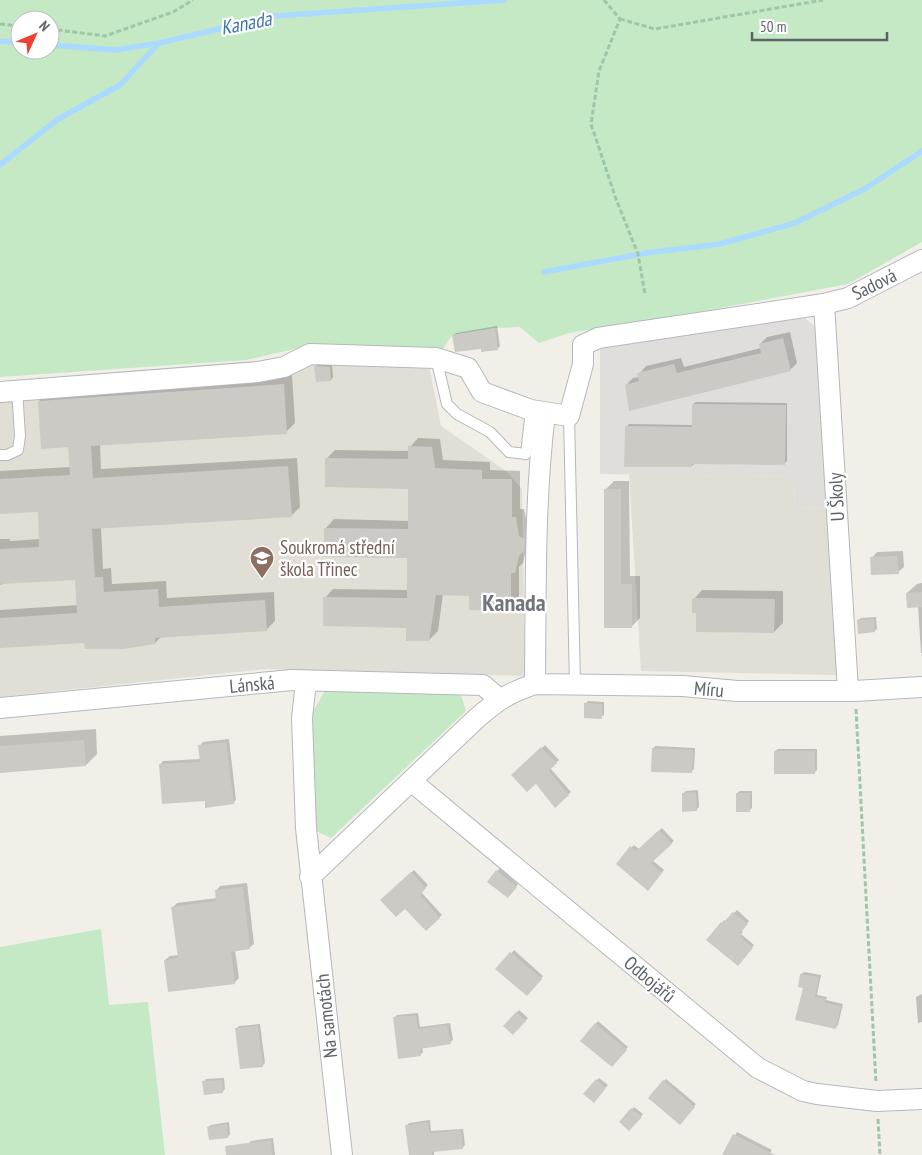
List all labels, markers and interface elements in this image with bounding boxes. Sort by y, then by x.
water label: Kanada [219,5,274,41]
north arrow [10,10,60,60]
scale bar [752,10,887,42]
text: N [35,17,53,35]
text: 50 m [760,17,786,36]
street label: Sadová [848,263,900,305]
street label: U Školy [823,471,849,522]
place label: Soukromá střední škola Třinec [280,535,395,581]
school or university icon: Soukromá střední škola Třinec [249,545,275,579]
district label: Kanada [482,587,546,618]
street label: Lánská [228,670,276,698]
street label: Míru [693,676,725,702]
street label: Odbojářů [619,950,681,1008]
street label: Na samotách [310,973,342,1059]

